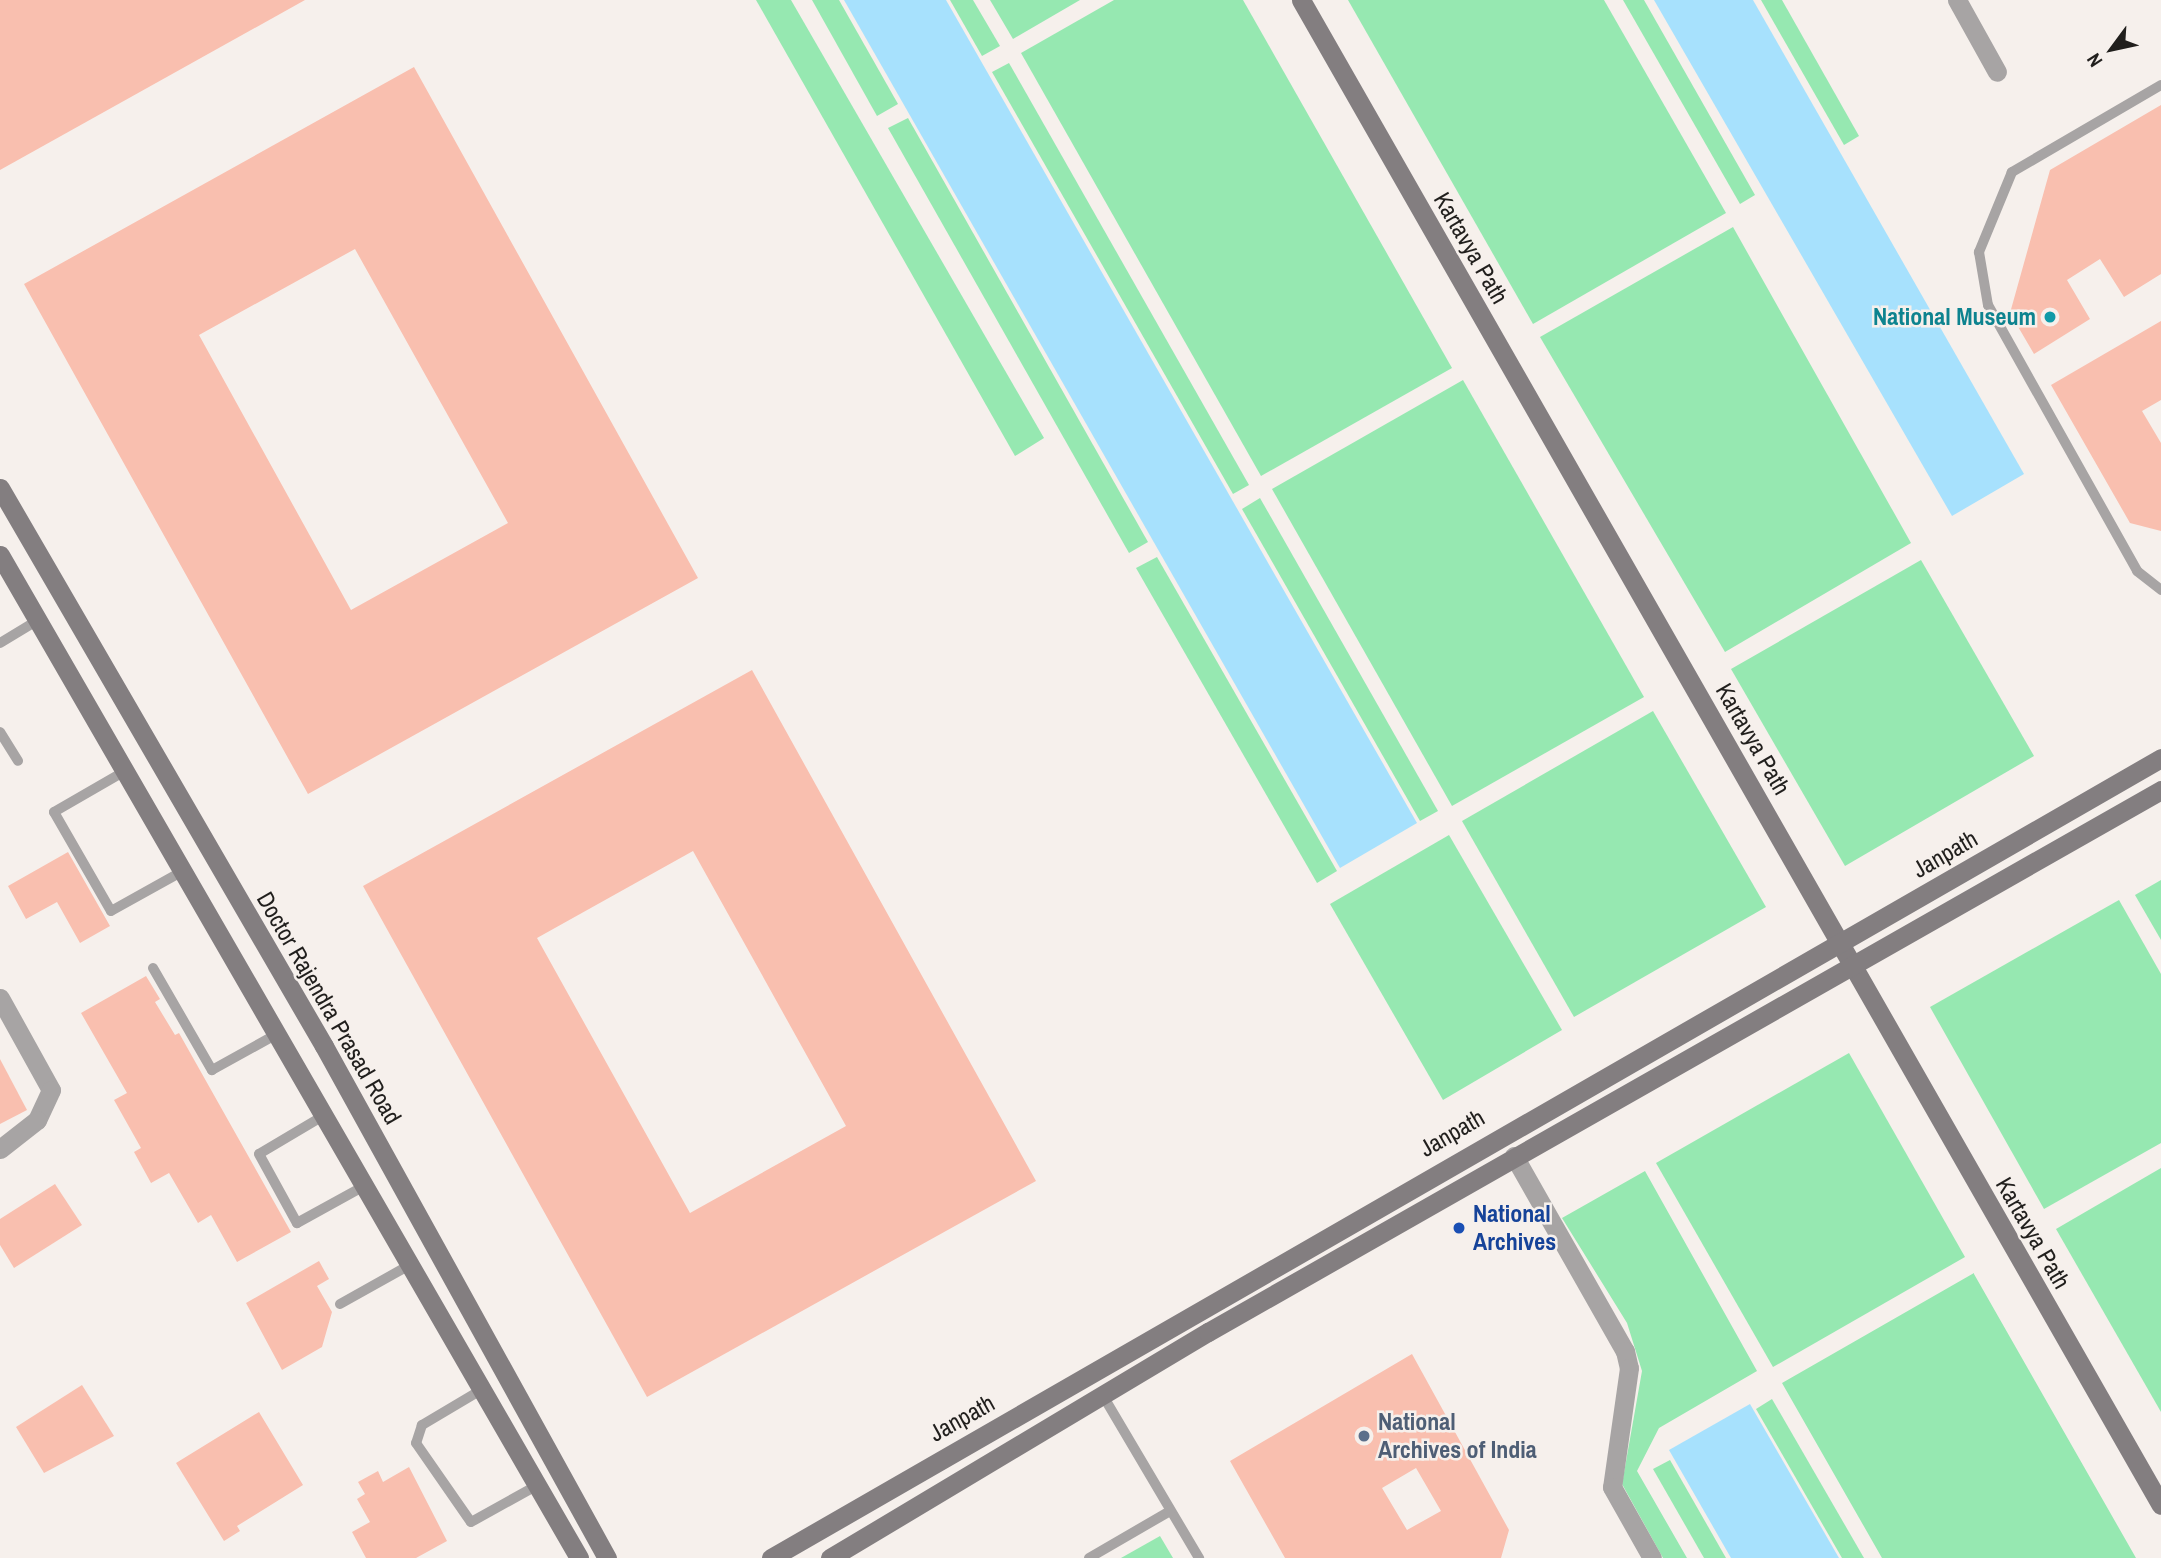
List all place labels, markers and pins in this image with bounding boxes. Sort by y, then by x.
place label: National Museum [1873,303,2036,331]
marker: National Museum [2042,309,2058,325]
place label: National Archives [1473,1200,1556,1256]
marker: National Archives [1451,1220,1467,1236]
place label: National Archives of India [1378,1408,1537,1464]
marker: National Archives of India [1356,1428,1372,1444]

